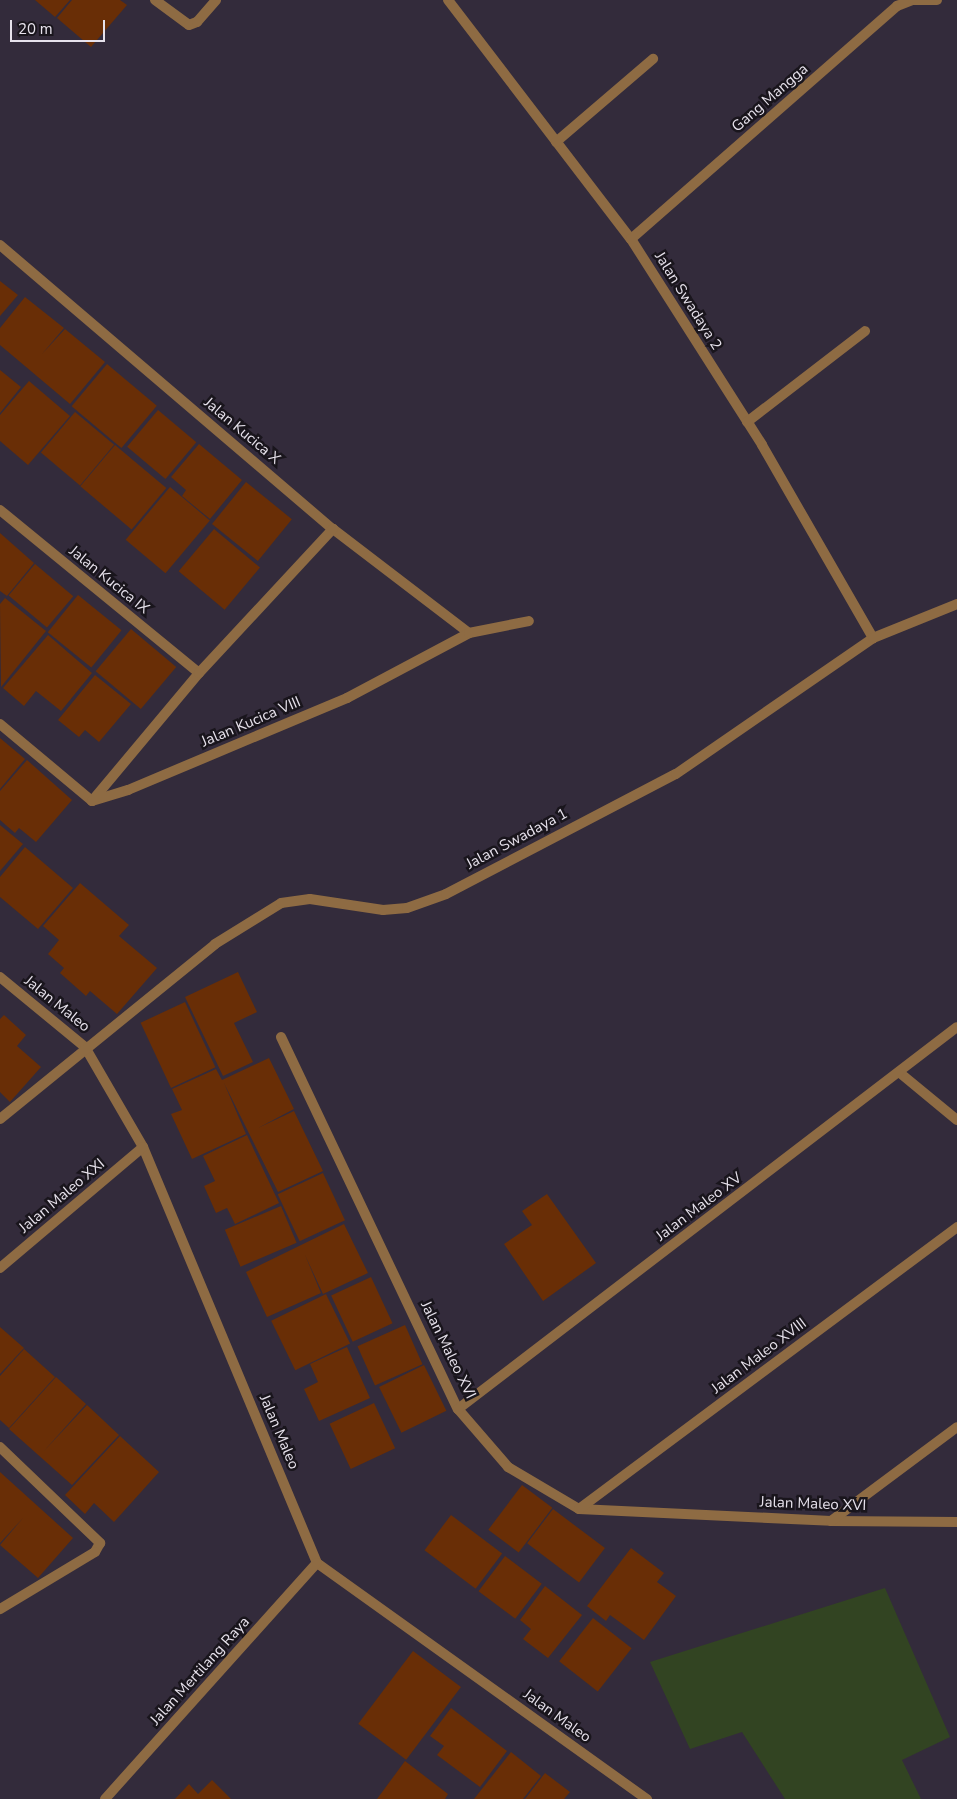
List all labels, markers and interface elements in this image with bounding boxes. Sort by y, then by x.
scale bar [12,10,108,42]
text: 20 m [18,19,53,39]
street label: Gang Mangga [728,60,812,136]
street label: Jalan Swadaya 2 [651,249,725,353]
street label: Jalan Kucica X [200,394,284,468]
street label: Jalan Kucica IX [65,542,153,618]
street label: Jalan Kucica VIII [199,693,303,751]
street label: Jalan Swadaya 1 [463,805,571,873]
street label: Jalan Maleo [21,972,93,1036]
street label: Jalan Maleo XXI [16,1155,108,1237]
street label: Jalan Maleo XV [653,1169,745,1245]
street label: Jalan Maleo XVI [417,1298,479,1402]
street label: Jalan Maleo XVIII [708,1314,810,1398]
street label: Jalan Maleo [255,1392,303,1472]
street label: Jalan Maleo XVI [759,1493,867,1515]
street label: Jalan Mertilang Raya [147,1613,253,1729]
street label: Jalan Maleo [520,1685,594,1747]

